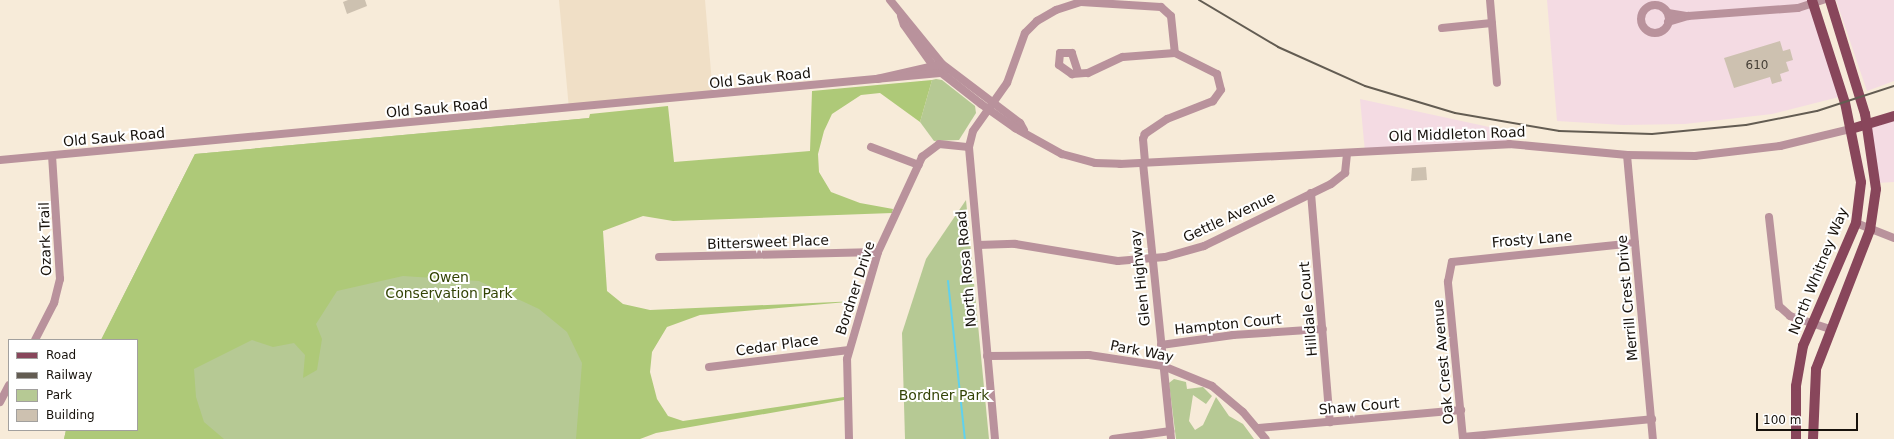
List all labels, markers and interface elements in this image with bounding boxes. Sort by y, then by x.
house number: 610 [1746,59,1768,73]
street label: Old Sauk Road [708,64,812,92]
street label: Old Sauk Road [385,95,489,121]
street label: Old Middleton Road [1388,123,1526,145]
street label: Old Sauk Road [62,124,166,150]
street label: Gettle Avenue [1180,188,1278,246]
street label: Ozark Trail [35,202,55,276]
street label: North Whitney Way [1785,205,1851,337]
street label: North Rosa Road [953,210,979,328]
street label: Frosty Lane [1491,227,1573,251]
street label: Glen Highway [1127,229,1153,327]
street label: Bittersweet Place [707,231,829,253]
street label: Merrill Crest Drive [1613,234,1641,362]
street label: Bordner Drive [832,239,878,337]
street label: Hilldale Court [1295,261,1321,357]
park label: Owen Conservation Park [385,269,513,302]
street label: Oak Crest Avenue [1429,299,1457,425]
street label: Hampton Court [1174,310,1282,338]
street label: Cedar Place [735,331,819,359]
street label: Park Way [1109,337,1175,365]
legend [8,339,138,431]
text: Road [46,348,76,362]
text: Railway [46,368,92,382]
park label: Bordner Park [899,387,989,403]
text: Park [46,388,72,402]
street label: Shaw Court [1318,394,1400,418]
scale bar [1758,405,1860,431]
text: Building [46,408,95,422]
text: 100 m [1763,413,1801,427]

